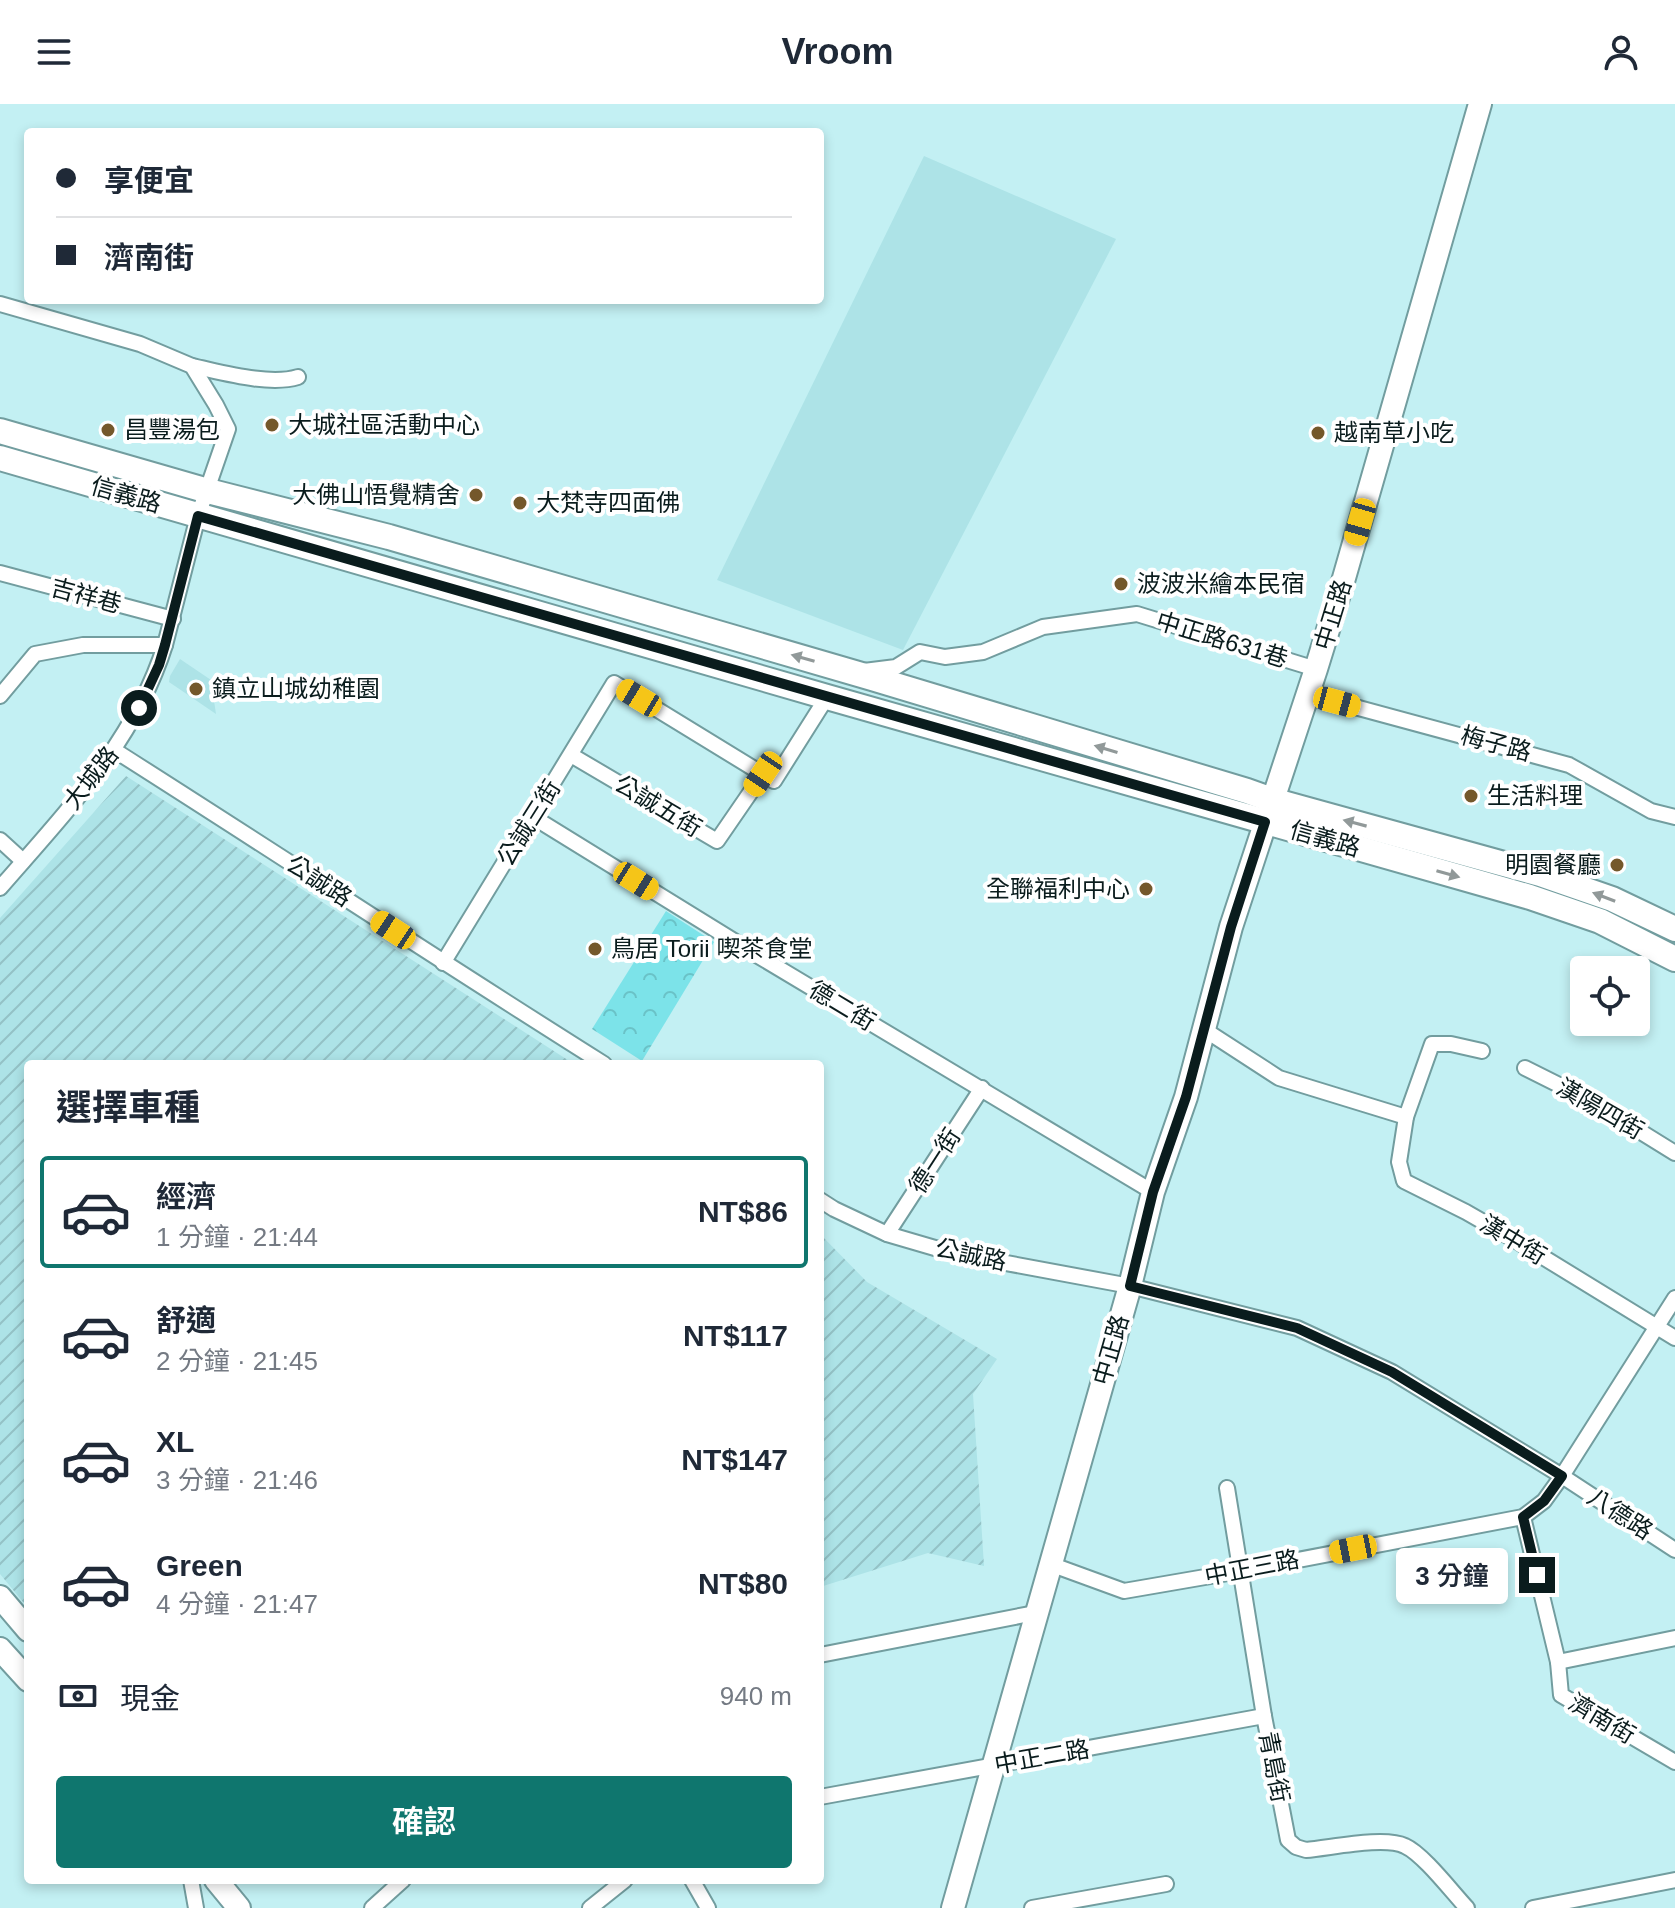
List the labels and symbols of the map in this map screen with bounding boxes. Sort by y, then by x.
place label: 大城社區活動中心 [288,411,480,438]
place label: 昌豐湯包 [124,416,220,443]
marker: 大城社區活動中心 [263,416,281,434]
place label: 越南草小吃 [1334,419,1454,446]
marker: 昌豐湯包 [99,421,117,439]
marker: 越南草小吃 [1309,424,1327,442]
street label: 信義路 [88,472,164,517]
place label: 大佛山悟覺精舍 [292,481,460,508]
marker: 大佛山悟覺精舍 [467,486,485,504]
place label: 大梵寺四面佛 [536,489,680,516]
marker: 大梵寺四面佛 [511,494,529,512]
car [1342,496,1378,548]
place label: 波波米繪本民宿 [1137,570,1305,597]
street label: 吉祥巷 [48,573,124,618]
marker: 波波米繪本民宿 [1112,575,1130,593]
street label: 中正路 [1309,576,1356,653]
street label: 中正路631巷 [1153,607,1291,672]
one-way arrow [791,652,816,664]
place label: 鎮立山城幼稚園 [212,675,380,702]
car [612,675,666,721]
marker: 鎮立山城幼稚園 [187,680,205,698]
car [1311,684,1363,720]
route start [121,690,157,726]
street label: 梅子路 [1458,721,1534,766]
street label: 大城路 [58,741,123,814]
one-way arrow [1094,742,1118,755]
car [740,747,786,801]
street label: 公誠五街 [610,769,706,842]
street label: 公誠三街 [492,775,565,871]
place label: 生活料理 [1487,782,1583,809]
marker: 生活料理 [1462,787,1480,805]
street label: 信義路 [1287,816,1363,861]
one-way arrow [1343,816,1367,829]
street label: 公誠路 [282,850,357,912]
place label: 明園餐廳 [1505,851,1601,878]
marker: 明園餐廳 [1608,856,1626,874]
car [609,858,663,904]
one-way arrow [1435,868,1460,880]
place label: 全聯福利中心 [986,875,1130,902]
marker: 全聯福利中心 [1137,880,1155,898]
one-way arrow [1592,890,1616,903]
car [366,907,420,953]
place label: 鳥居 Torii 喫茶食堂 [611,935,812,962]
marker: 鳥居 Torii 喫茶食堂 [586,940,604,958]
street label: 德二街 [804,975,880,1036]
street label: 漢陽四街 [1552,1073,1649,1144]
street label: 德一街 [904,1123,966,1198]
street label: 漢中街 [1475,1209,1551,1270]
street label: 公誠路 [933,1234,1009,1275]
street label: 中正路 [1088,1312,1133,1388]
street label: 八德路 [1583,1483,1658,1545]
car [1327,1533,1379,1565]
street label: 中正三路 [1202,1545,1302,1590]
callout: 3 分鐘 [1397,1547,1509,1603]
route end [1519,1557,1555,1593]
street label: 濟南街 [1564,1688,1640,1749]
street label: 青島街 [1254,1729,1295,1805]
street label: 中正二路 [992,1735,1092,1778]

